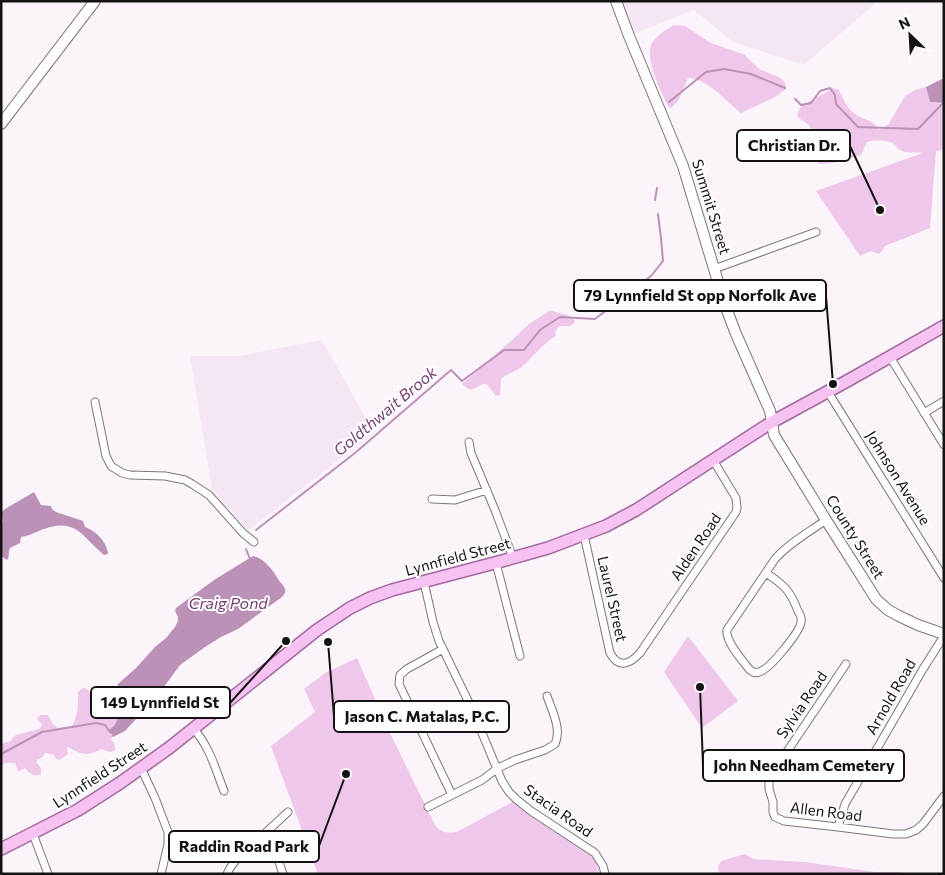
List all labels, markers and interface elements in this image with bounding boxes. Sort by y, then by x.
north arrow [885,10,935,60]
text: N [896,13,913,33]
callout: Christian Dr. [737,130,850,161]
text: Christian Dr. [748,135,840,154]
street label: Summit Street [689,157,735,256]
callout: 79 Lynnfield St opp Norfolk Ave [574,280,826,311]
text: 79 Lynnfield St opp Norfolk Ave [584,285,816,304]
water label: Goldthwait Brook [329,362,440,459]
street label: Johnson Avenue [863,427,935,528]
street label: County Street [823,491,889,582]
street label: Alden Road [666,509,724,583]
street label: Lynnfield Street [403,533,513,579]
street label: Laurel Street [594,554,632,643]
water label: Craig Pond [188,593,268,612]
street label: Arnold Road [861,656,919,737]
street label: Sylvia Road [772,667,830,742]
callout: 149 Lynnfield St [91,687,230,718]
text: 149 Lynnfield St [101,692,219,711]
callout: Jason C. Matalas, P.C. [334,701,509,732]
text: Jason C. Matalas, P.C. [344,706,500,725]
street label: Lynnfield Street [49,737,150,811]
callout: John Needham Cemetery [703,750,904,781]
text: John Needham Cemetery [713,755,895,774]
street label: Stacia Road [521,780,596,840]
street label: Allen Road [789,798,863,824]
callout: Raddin Road Park [169,831,319,862]
text: Raddin Road Park [179,836,310,855]

